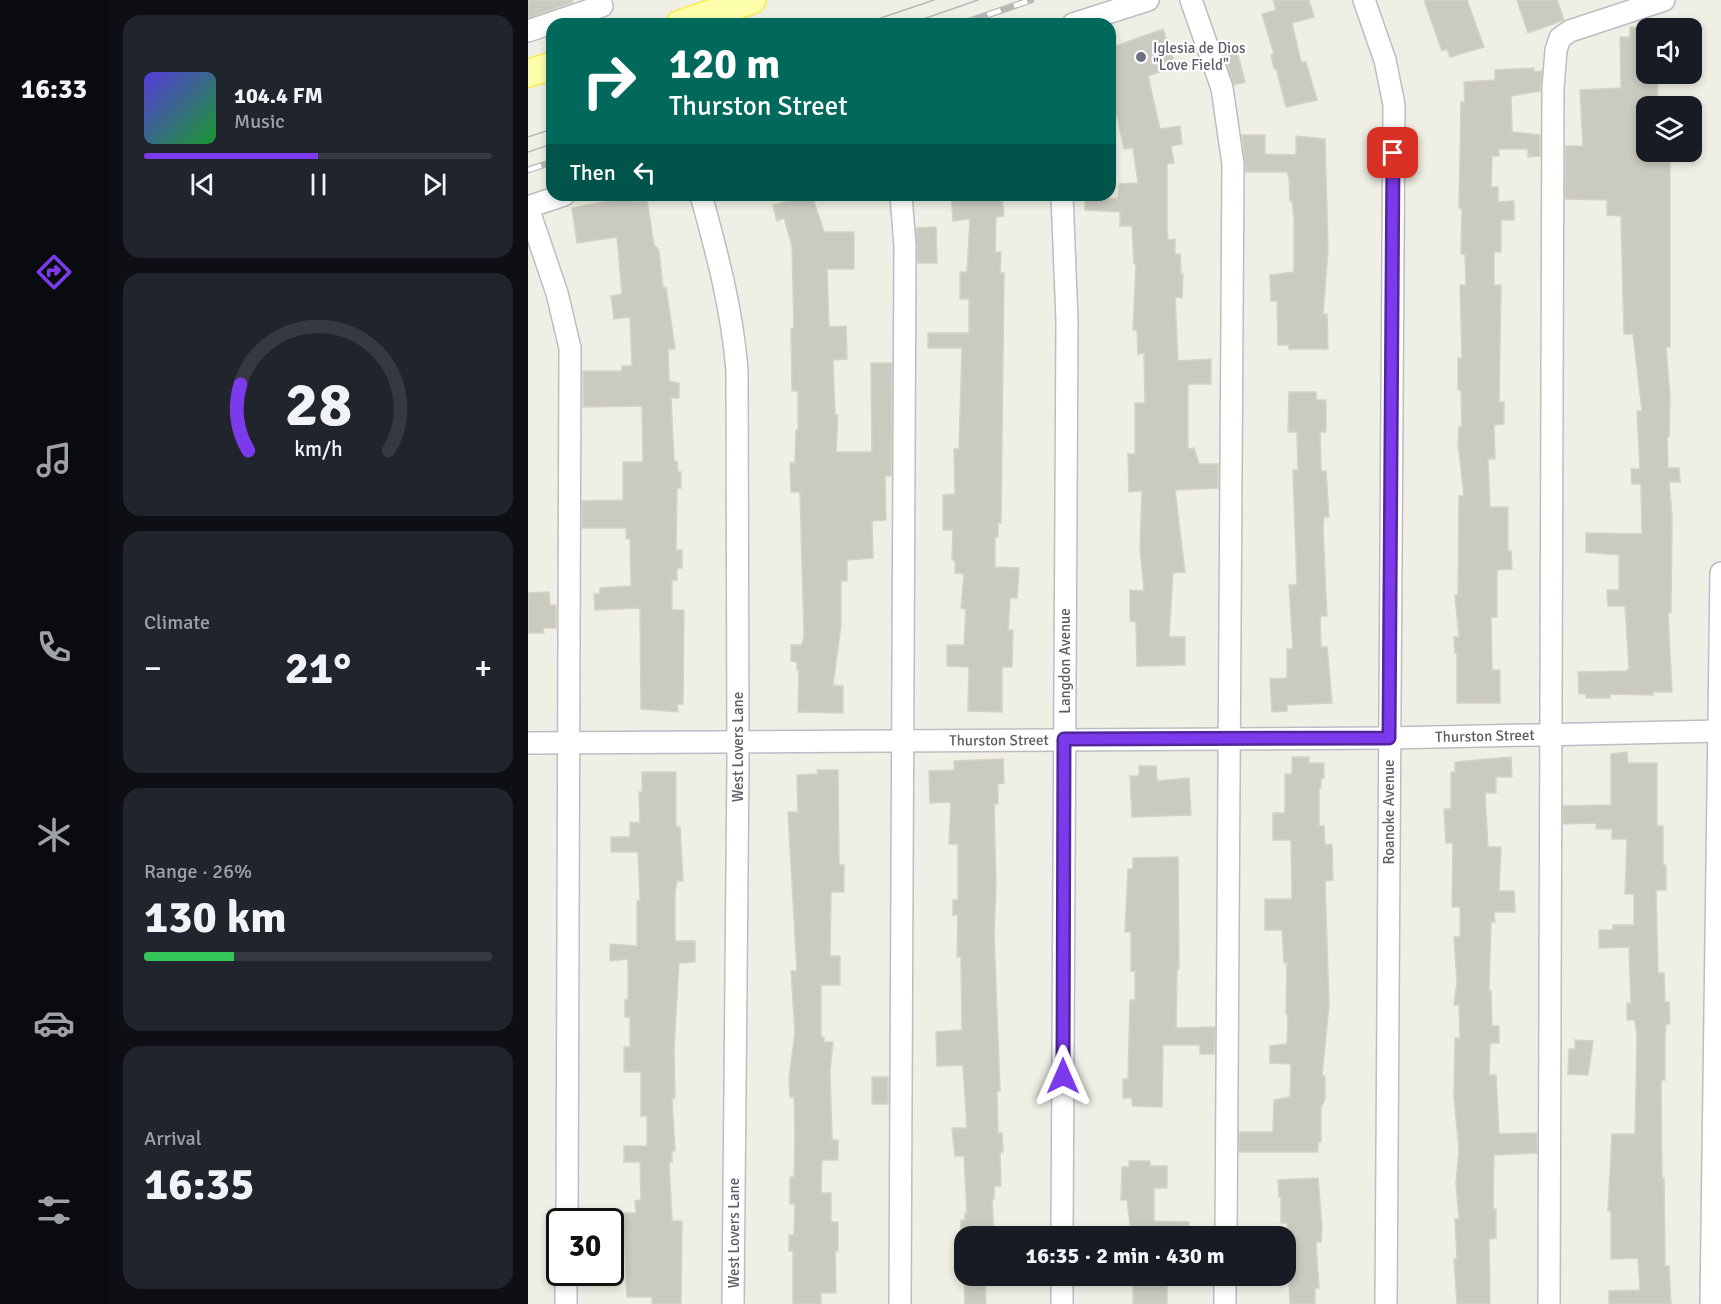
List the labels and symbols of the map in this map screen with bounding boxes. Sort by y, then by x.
place label: Iglesia de Dios "Love Field" [1153,39,1246,74]
marker: Iglesia de Dios "Love Field" [1134,50,1148,64]
pin [1367,127,1418,178]
street label: Langdon Avenue [1056,608,1074,714]
street label: West Lovers Lane [729,692,747,802]
street label: Thurston Street [1435,726,1535,746]
street label: Thurston Street [949,731,1049,750]
street label: Roanoke Avenue [1380,759,1398,865]
position arrow [1031,1044,1095,1108]
street label: West Lovers Lane [725,1178,743,1288]
speed limit sign: 30 [546,1208,624,1286]

